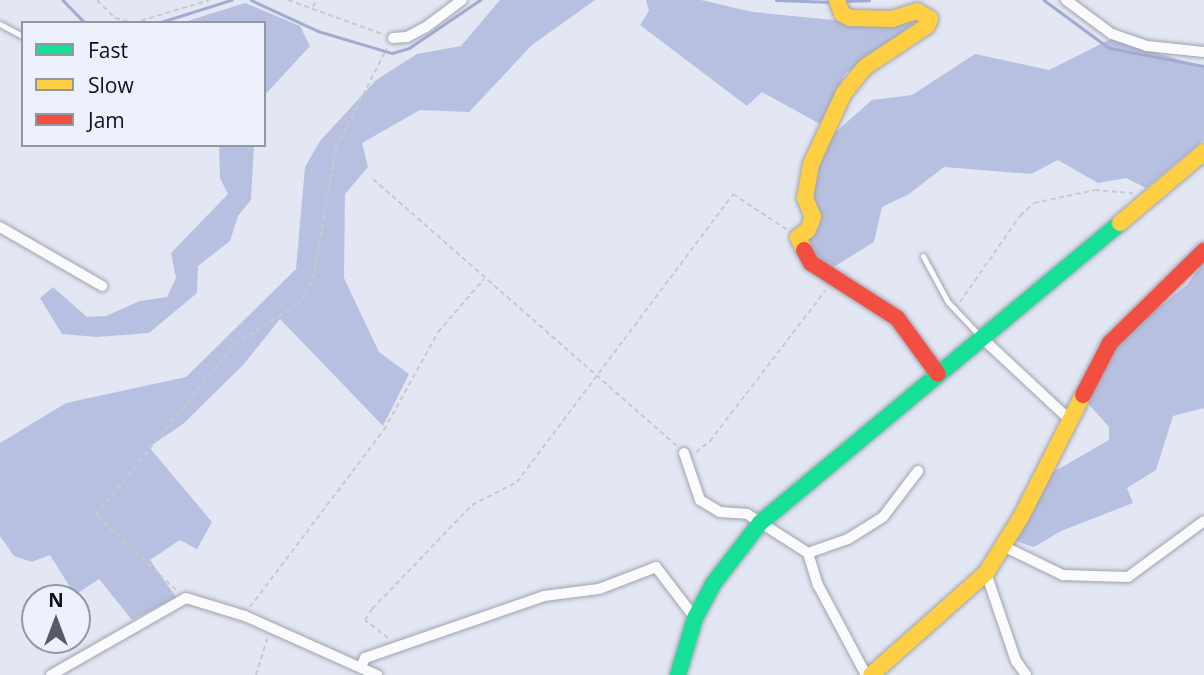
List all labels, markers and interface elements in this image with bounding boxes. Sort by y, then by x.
legend [21,21,266,147]
text: Fast [88,36,128,64]
text: Slow [88,71,134,99]
text: Jam [88,106,125,134]
north arrow [21,584,91,654]
text: N [48,587,64,613]

